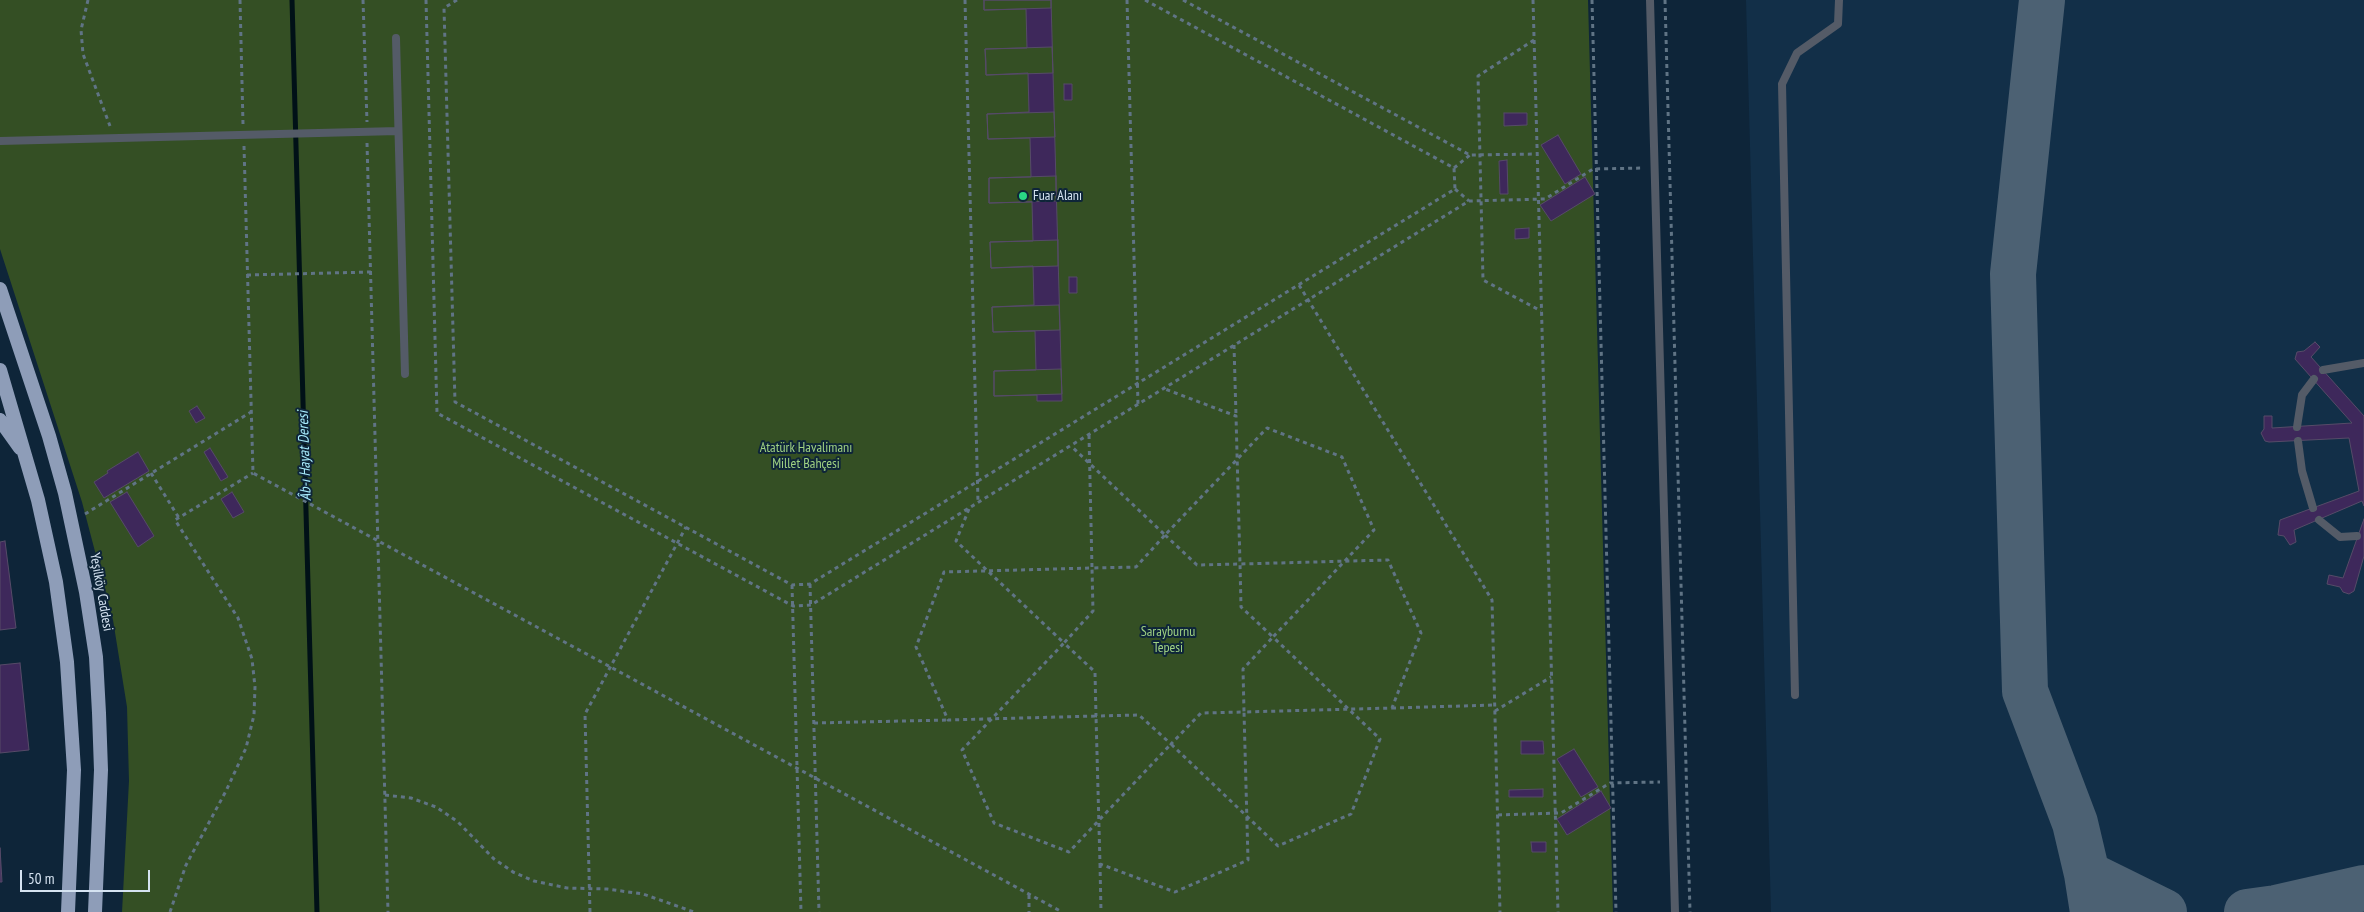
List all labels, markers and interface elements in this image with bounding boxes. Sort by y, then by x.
place label: Fuar Alanı [1033,188,1082,204]
marker: Fuar Alanı [1017,190,1029,202]
water label: Âb-ı Hayat Deresi [294,411,316,501]
park label: Atatürk Havalimanı Millet Bahçesi [760,440,852,472]
street label: Yeşilköy Caddesi [86,552,116,632]
park label: Sarayburnu Tepesi [1141,624,1195,656]
scale bar [22,860,152,892]
text: 50 m [28,869,54,888]

